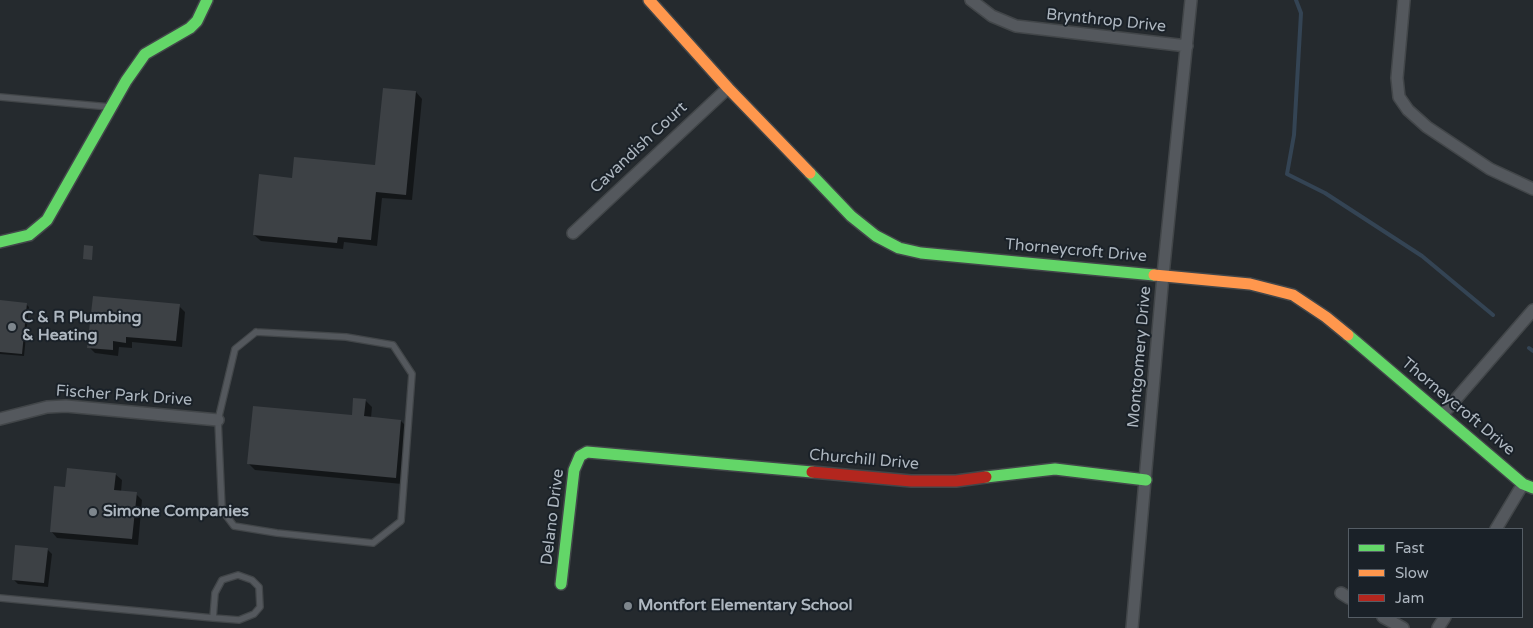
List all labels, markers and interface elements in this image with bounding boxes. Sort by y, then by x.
street label: Brynthrop Drive [1045,5,1167,37]
street label: Cavandish Court [587,98,691,198]
street label: Thorneycroft Drive [1004,235,1148,267]
street label: Montgomery Drive [1124,285,1156,429]
place label: C & R Plumbing & Heating [22,308,142,346]
marker: C & R Plumbing & Heating [6,321,18,333]
street label: Thorneycroft Drive [1397,354,1519,460]
street label: Fischer Park Drive [55,382,193,410]
street label: Churchill Drive [808,446,920,474]
street label: Delano Drive [538,468,568,566]
place label: Simone Companies [103,502,249,522]
marker: Simone Companies [87,506,99,518]
legend [1348,528,1523,618]
text: Fast [1395,539,1424,557]
text: Slow [1395,564,1429,582]
text: Jam [1395,589,1424,607]
place label: Montfort Elementary School [638,596,852,616]
marker: Montfort Elementary School [622,600,634,612]

